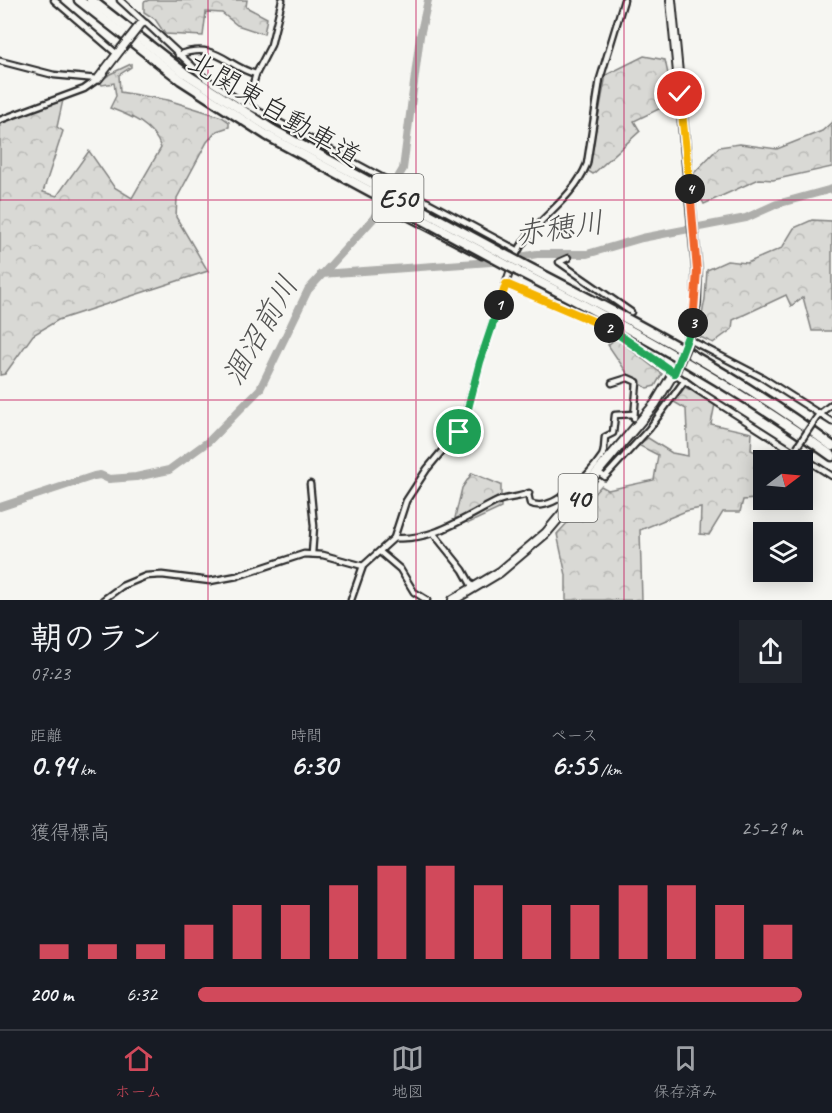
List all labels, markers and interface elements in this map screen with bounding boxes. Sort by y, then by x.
street label: 北関東自動車道 [182,44,368,174]
pin [654,68,705,119]
icon: check [663,77,696,110]
road number: E50 [372,174,424,222]
pin: 4 [675,174,705,204]
text: 4 [686,179,694,199]
water label: 赤穂川 [512,203,606,253]
water label: 涸沼前川 [214,269,306,391]
pin: 1 [484,290,514,320]
text: 1 [495,295,503,315]
pin: 3 [678,308,708,338]
pin: 2 [594,313,624,343]
text: 3 [689,313,697,333]
text: 2 [605,318,613,338]
pin [433,406,484,457]
icon: arrive [442,415,475,448]
north arrow [753,450,813,510]
map controls [753,450,813,582]
road number: 40 [558,474,598,522]
button: layers [753,522,813,582]
text: 朝のラン [30,617,162,659]
button: share [739,620,802,683]
text: 07:23 [30,661,70,686]
text: 距離 [30,726,62,746]
text: 時間 [290,726,322,746]
text: ペース [551,726,598,746]
text: 0.94 [30,746,76,784]
text: 6:30 [290,746,337,784]
text: 6:55 [551,746,597,784]
text: km [76,760,96,780]
text: /km [597,760,622,780]
text: 25–29 m [741,816,802,841]
text: 獲得標高 [30,820,110,845]
text: 200 m [30,982,73,1007]
text: 6:32 [126,982,157,1007]
tab: ホーム [115,1042,162,1102]
tab: 地図 [391,1042,424,1102]
tab: 保存済み [653,1042,717,1102]

